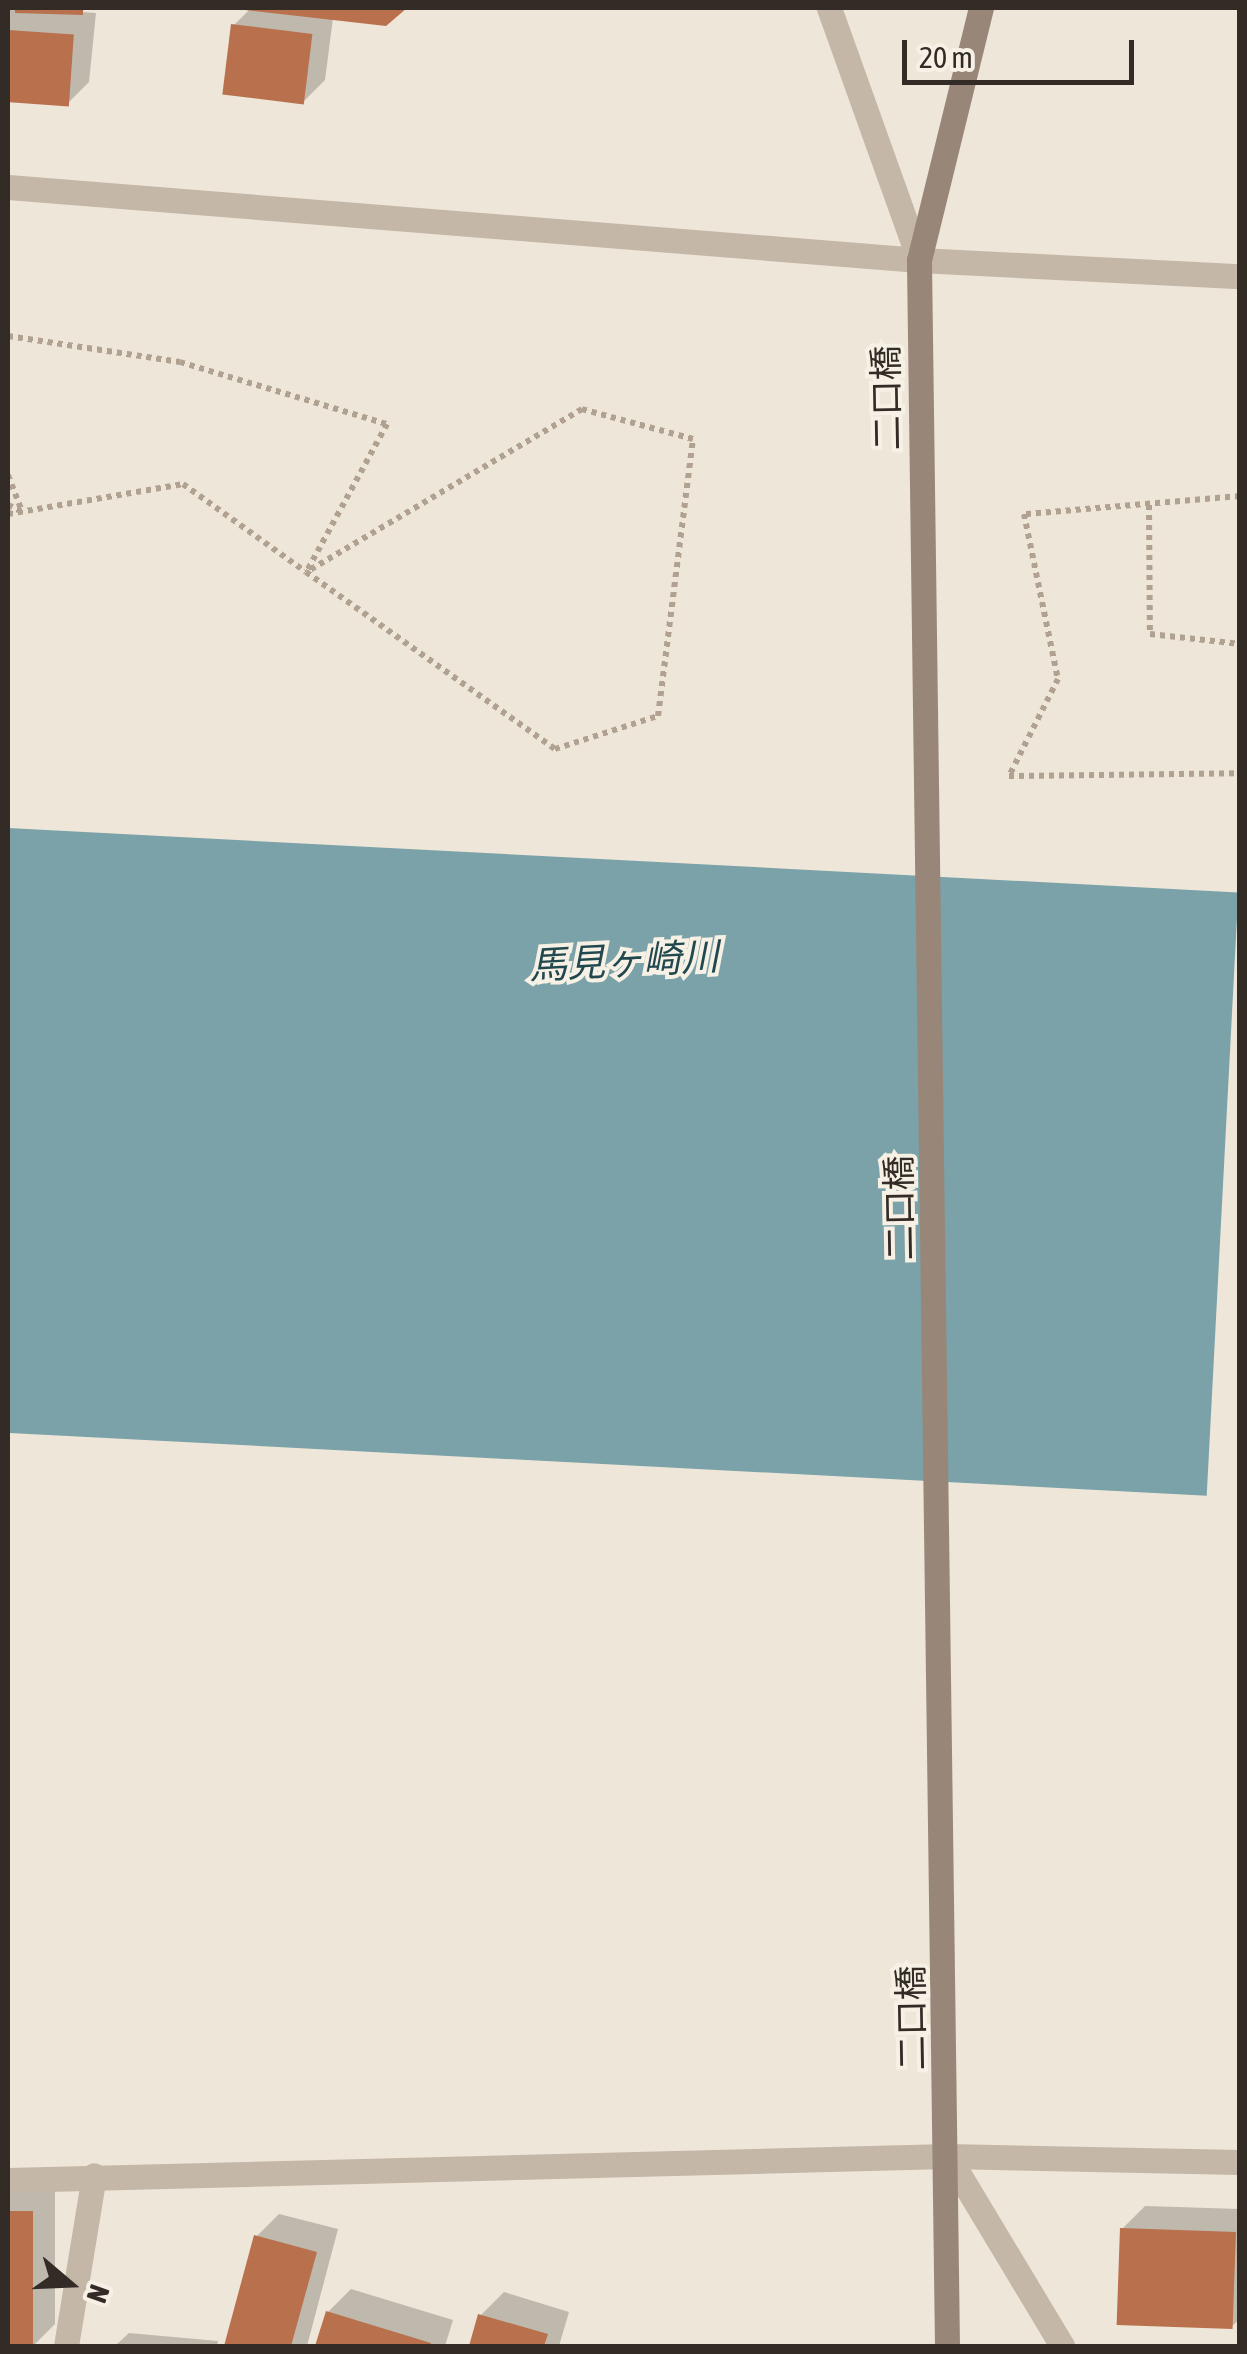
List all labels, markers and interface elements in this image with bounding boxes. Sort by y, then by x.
scale bar [907,20,1140,82]
text: 20 m [919,40,973,74]
street label: 二口橋 [864,345,908,451]
water label: 馬見ヶ崎川 [528,933,720,989]
street label: 二口橋 [877,1155,921,1261]
street label: 二口橋 [889,1965,933,2071]
north arrow [20,2234,120,2334]
text: N [81,2281,116,2307]

